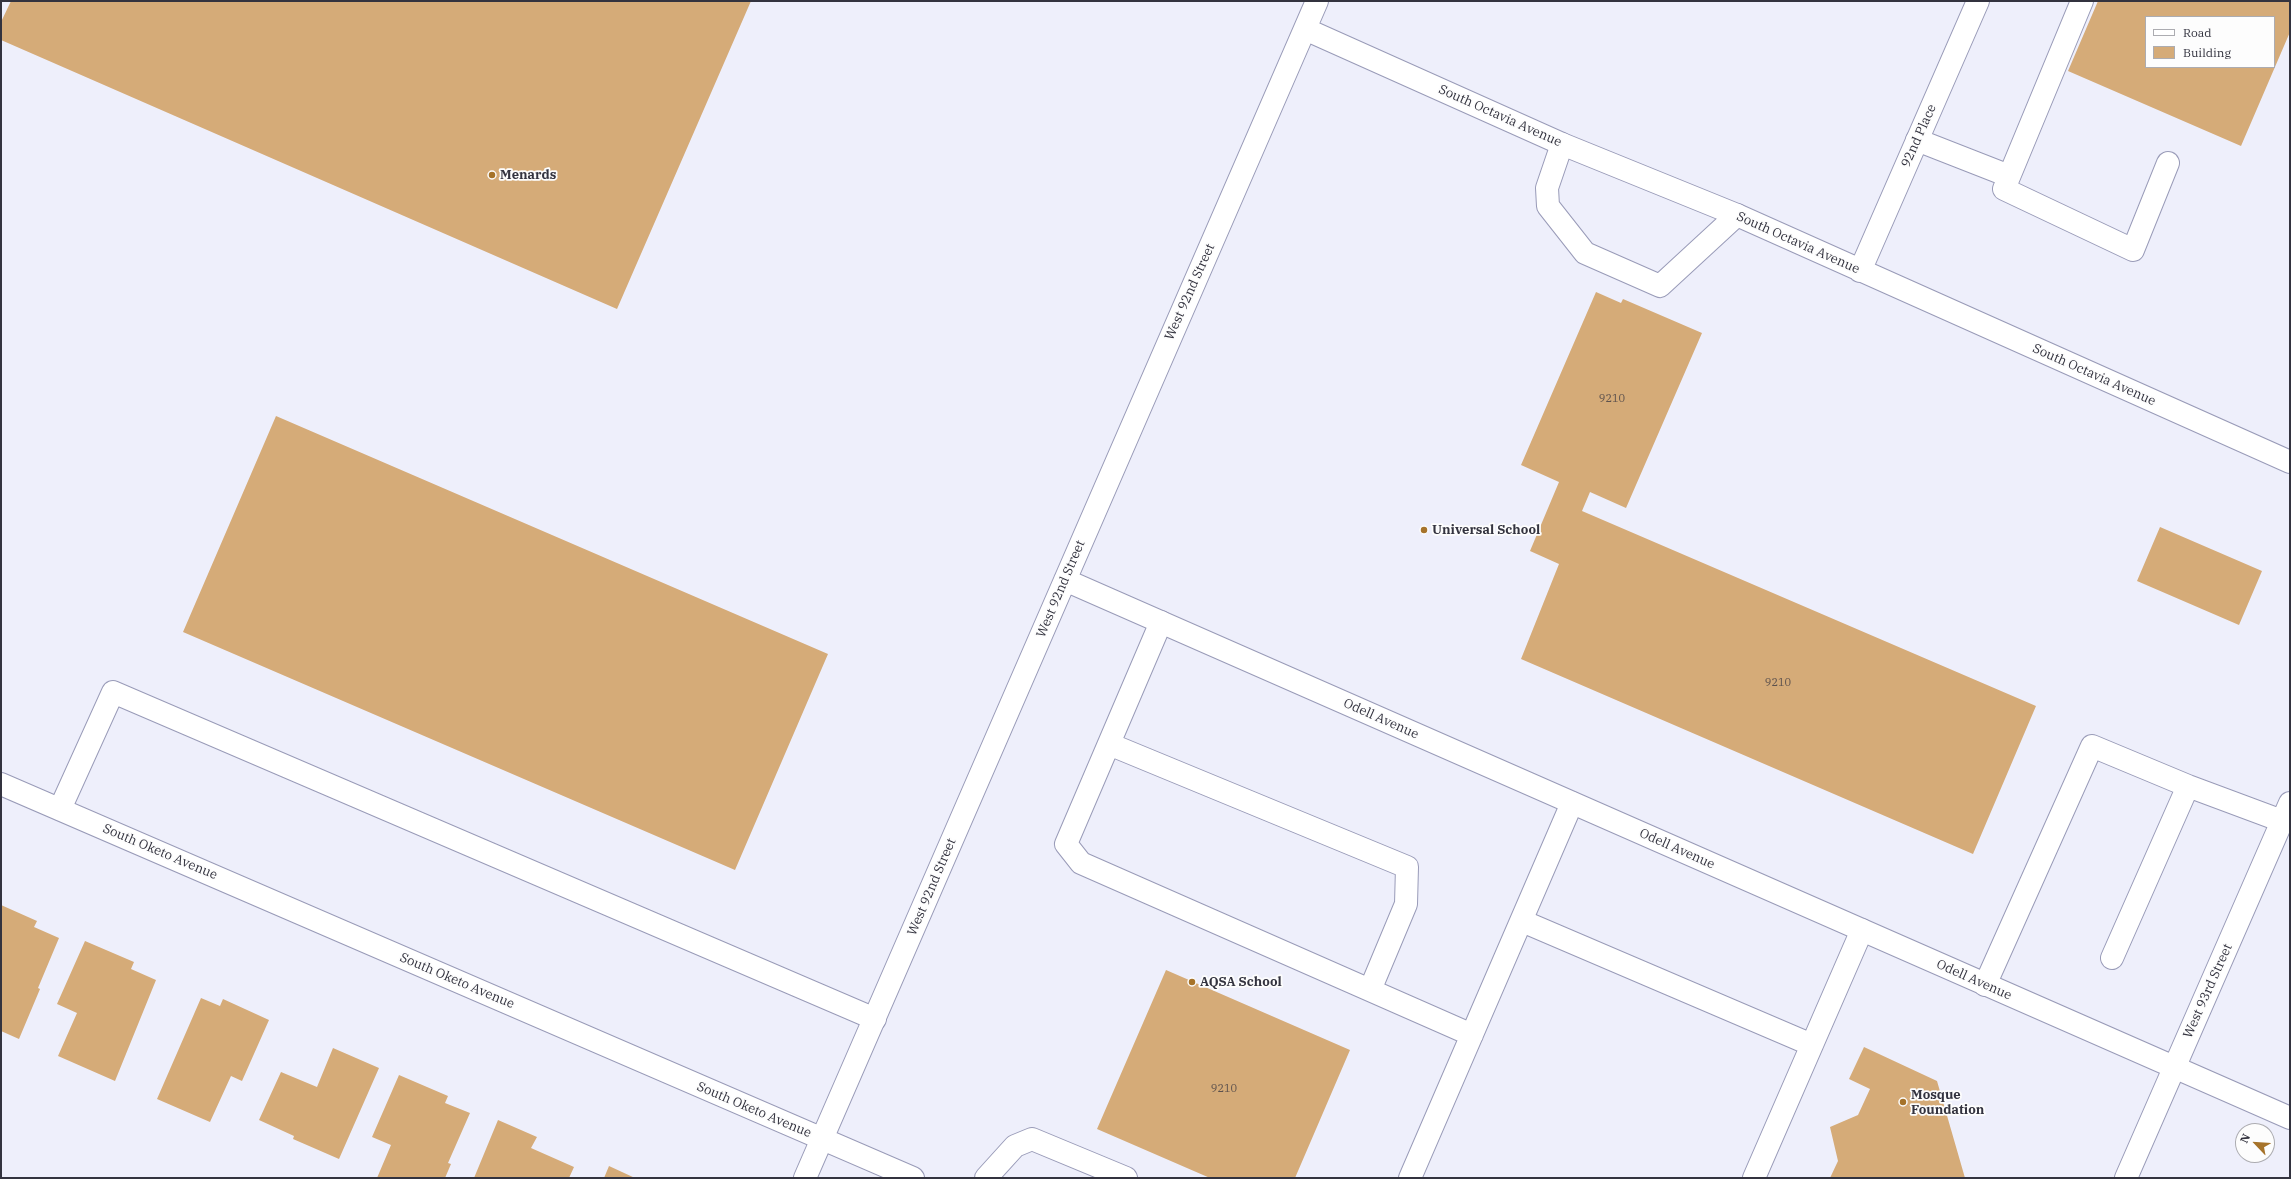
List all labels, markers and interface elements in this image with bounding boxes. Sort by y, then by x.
legend [2145,16,2275,68]
text: Road [2183,25,2212,40]
text: Building [2183,45,2231,60]
street label: South Octavia Avenue [1436,82,1564,150]
street label: 92nd Place [1898,102,1940,170]
place label: Menards [500,167,556,183]
marker: Menards [487,170,497,180]
street label: South Octavia Avenue [1734,209,1862,277]
street label: West 92nd Street [1162,241,1218,343]
street label: South Octavia Avenue [2030,341,2158,409]
house number: 9210 [1599,392,1625,406]
place label: Universal School [1432,522,1540,538]
marker: Universal School [1419,525,1429,535]
street label: West 92nd Street [1033,538,1089,640]
house number: 9210 [1765,676,1791,690]
street label: Odell Avenue [1341,695,1421,743]
street label: South Oketo Avenue [100,821,220,883]
street label: Odell Avenue [1637,825,1717,873]
street label: West 92nd Street [904,836,960,938]
street label: West 93rd Street [2180,941,2236,1041]
street label: South Oketo Avenue [397,950,517,1012]
street label: Odell Avenue [1934,956,2014,1004]
place label: AQSA School [1200,974,1282,990]
marker: AQSA School [1187,977,1197,987]
street label: South Oketo Avenue [694,1079,814,1141]
house number: 9210 [1211,1082,1237,1096]
place label: Mosque Foundation [1911,1087,1984,1118]
marker: Mosque Foundation [1898,1097,1908,1107]
north arrow [2235,1123,2275,1163]
text: N [2237,1131,2253,1145]

